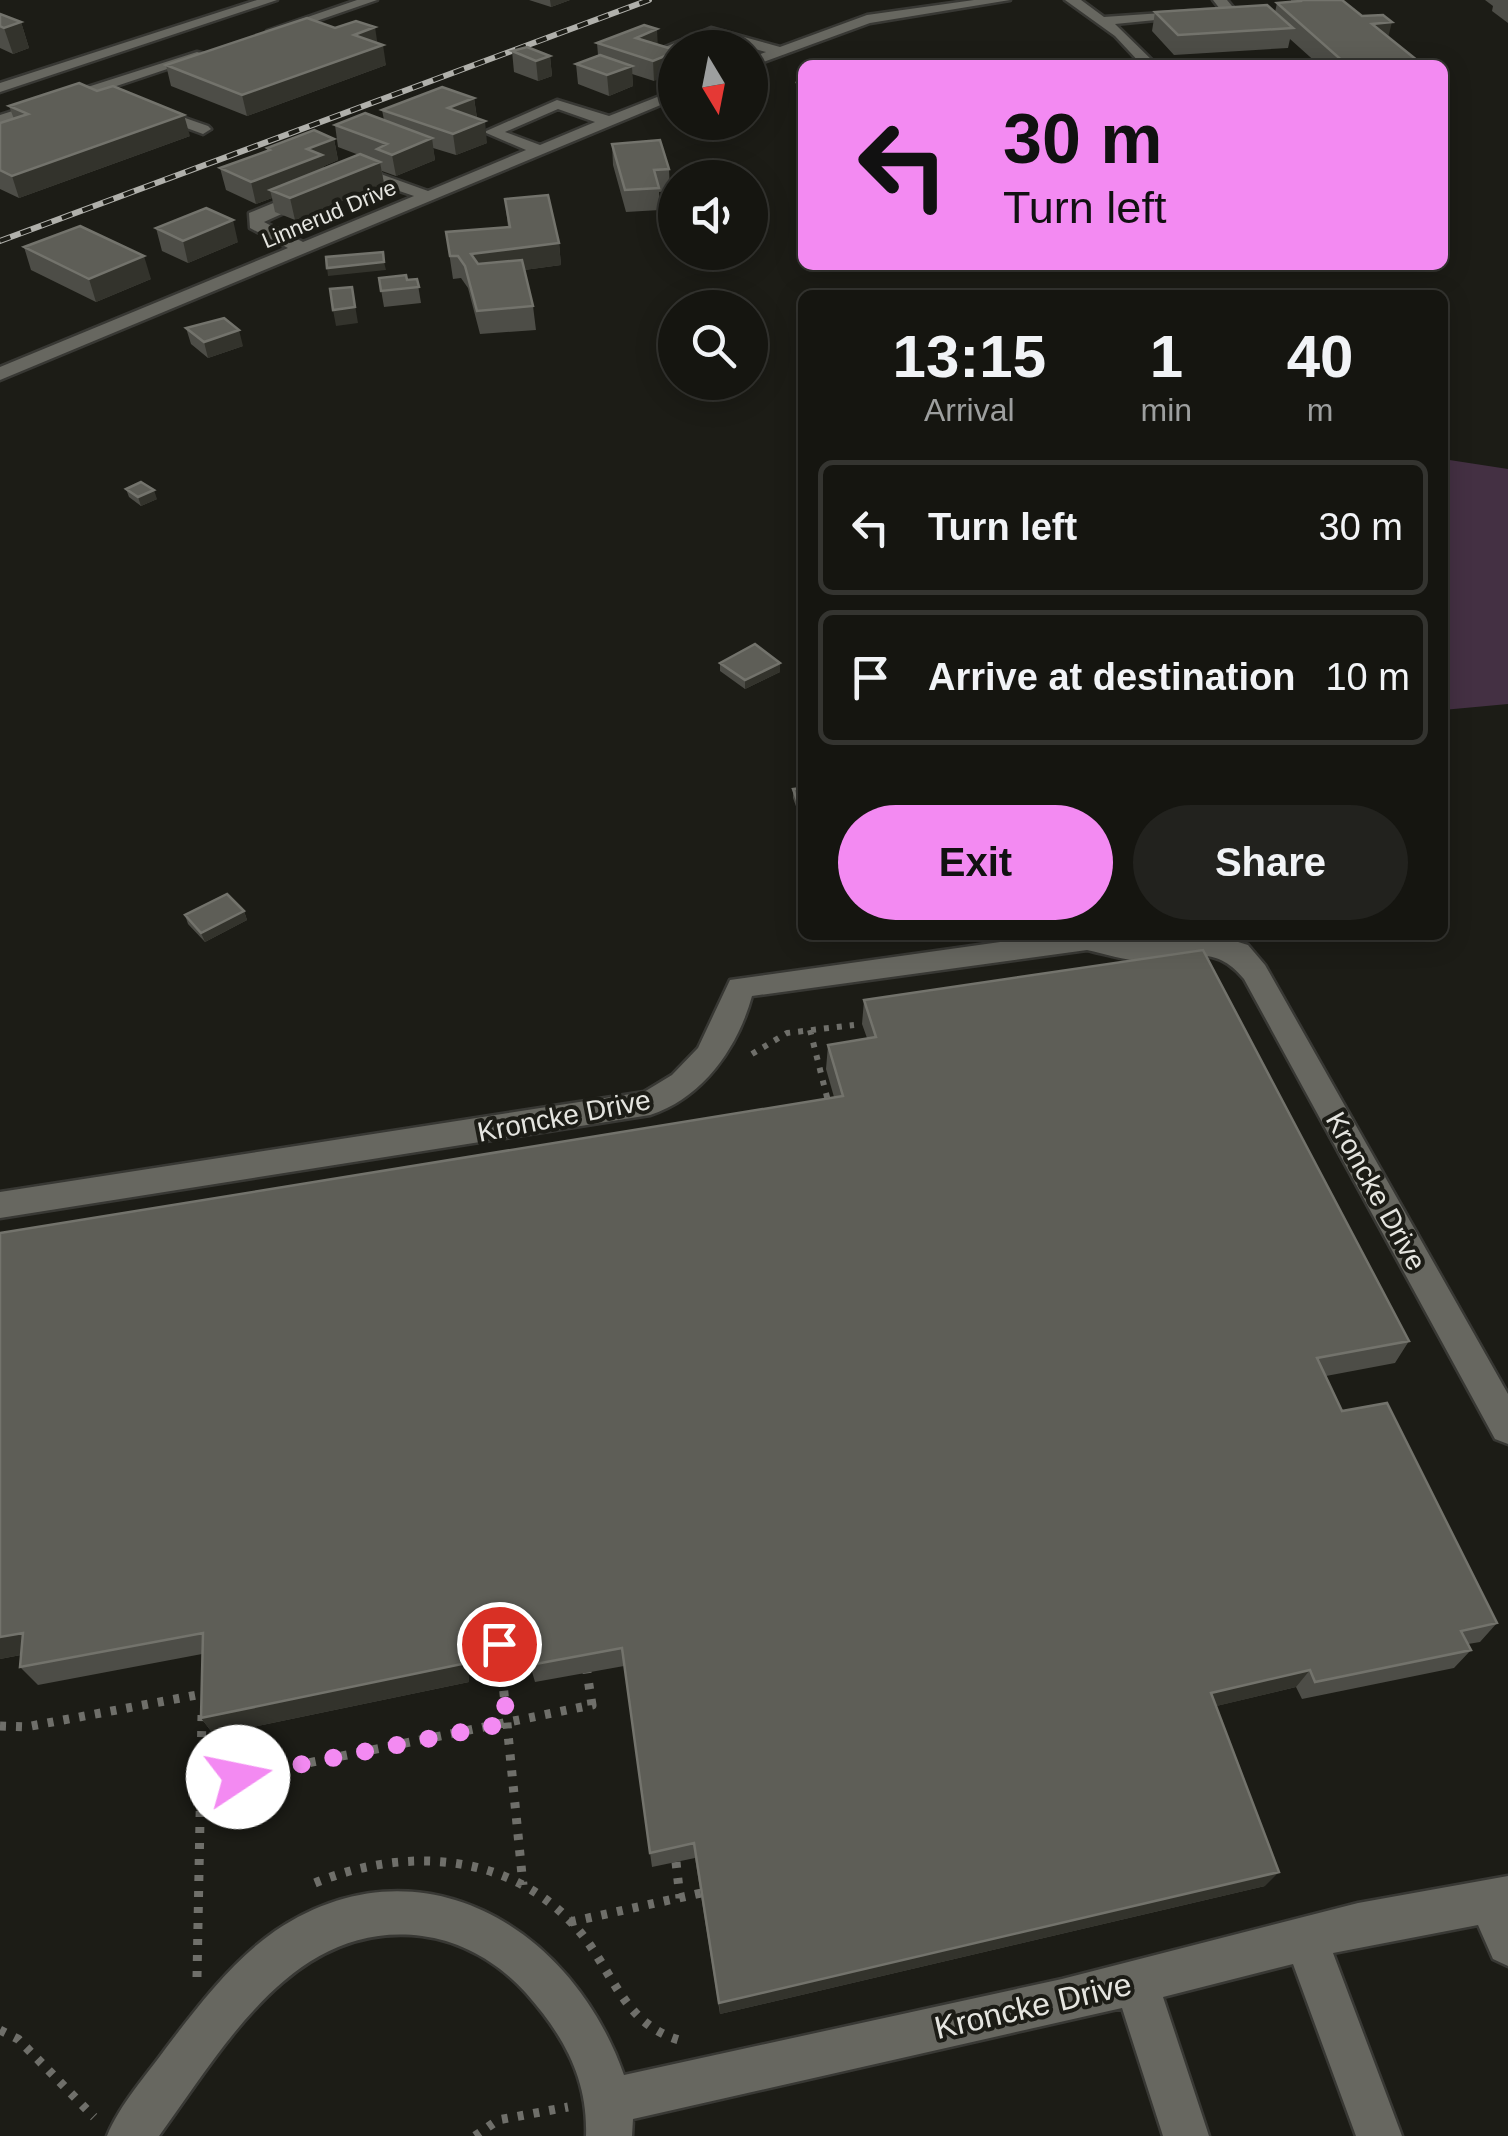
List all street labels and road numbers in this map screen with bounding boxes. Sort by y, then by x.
street label: Linnerud Drive [258,175,400,253]
street label: Kroncke Drive [475,1084,653,1148]
street label: Kroncke Drive [1320,1107,1432,1275]
street label: Kroncke Drive [931,1966,1135,2046]

